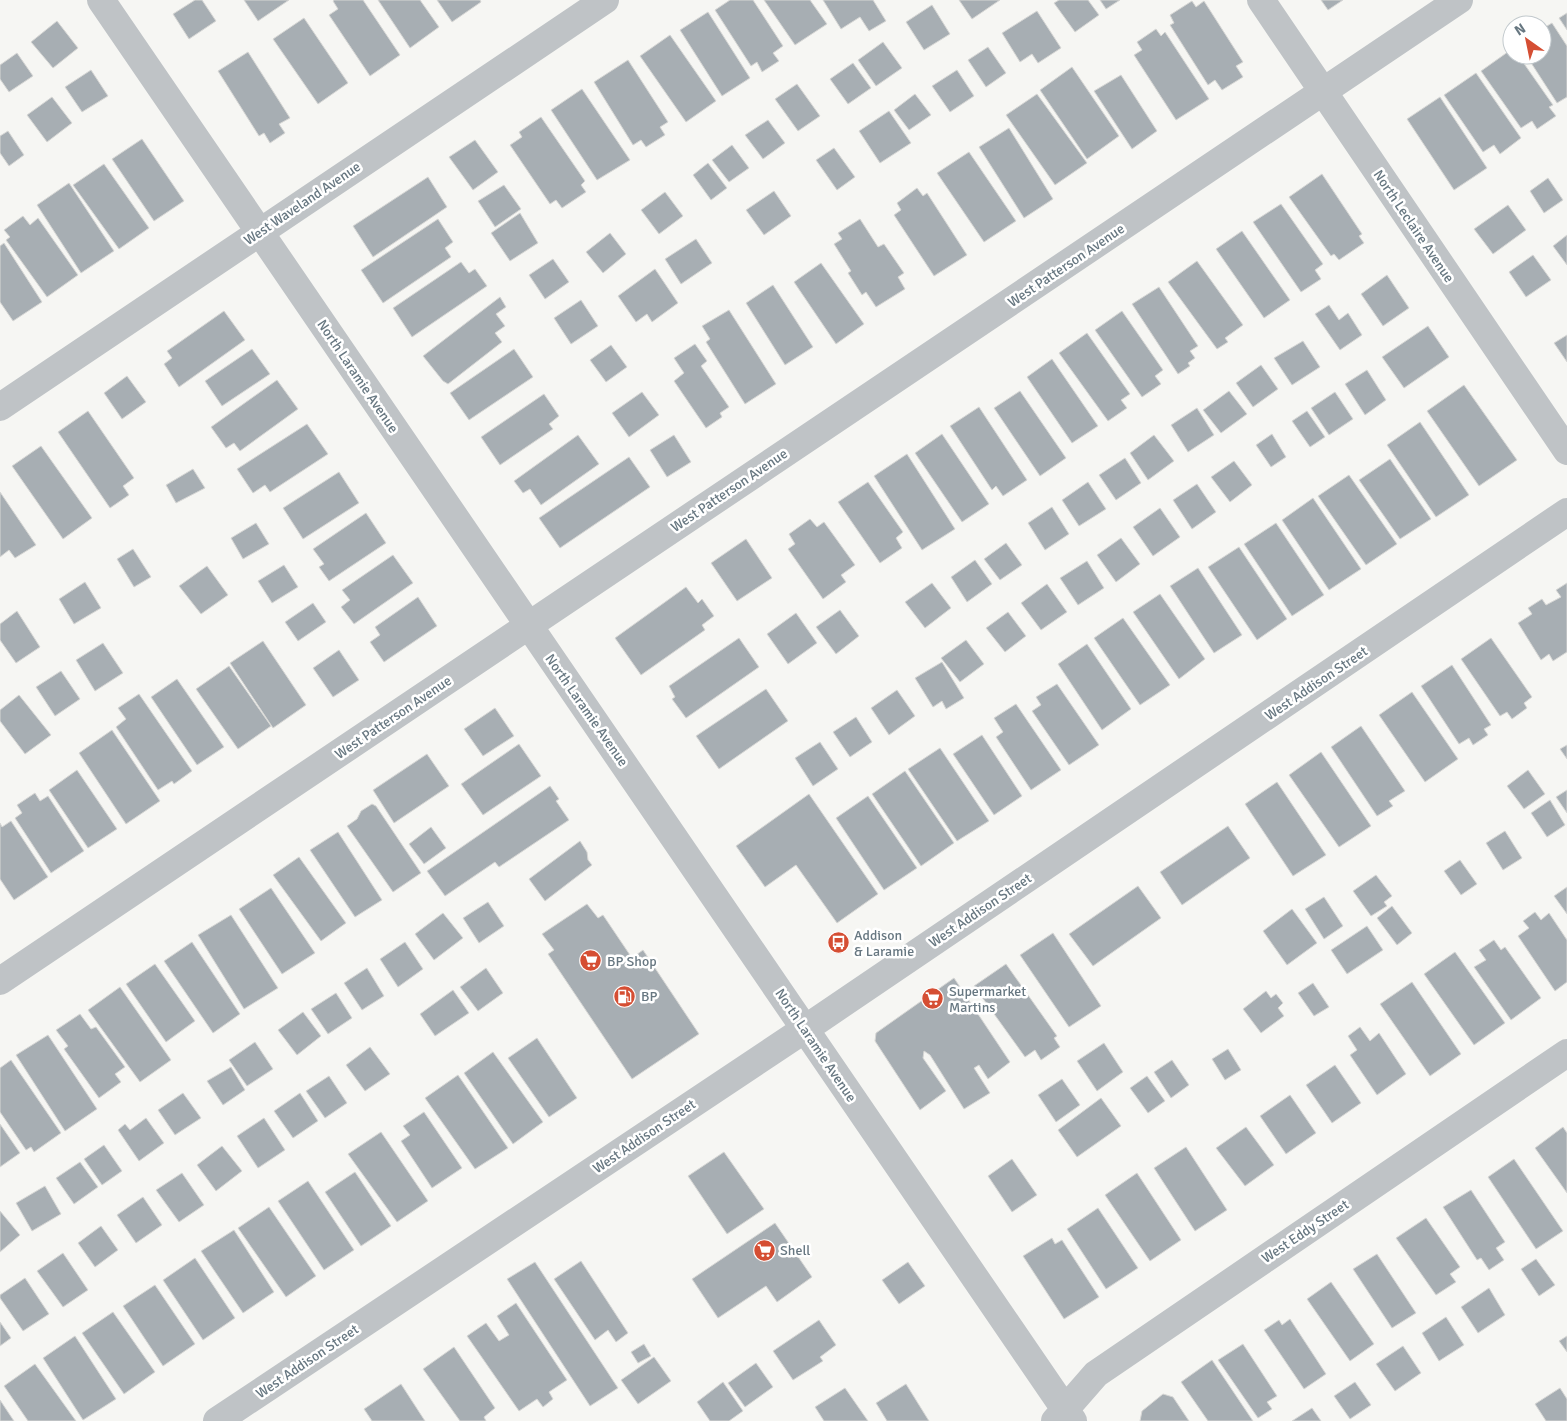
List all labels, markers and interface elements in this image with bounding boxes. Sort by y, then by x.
north arrow [1502,15,1552,65]
text: N [1511,20,1529,39]
street label: West Waveland Avenue [241,158,364,249]
street label: North Leclaire Avenue [1370,167,1458,286]
street label: West Patterson Avenue [1005,220,1128,311]
street label: North Laramie Avenue [313,316,402,436]
street label: West Patterson Avenue [668,445,791,536]
street label: West Addison Street [1262,643,1371,724]
street label: North Laramie Avenue [541,651,632,770]
street label: West Patterson Avenue [332,672,455,763]
street label: West Addison Street [926,870,1035,951]
place label: Addison & Laramie [854,927,914,960]
bus stop icon: Addison & Laramie [826,931,850,955]
supermarket icon: BP Shop [579,949,603,973]
place label: BP Shop [607,953,657,970]
place label: Supermarket Martins [949,983,1026,1016]
fuel station icon: BP [613,984,637,1008]
street label: North Laramie Avenue [771,985,860,1105]
supermarket icon: Supermarket Martins [921,987,945,1011]
place label: BP [641,988,657,1005]
street label: West Addison Street [590,1096,699,1177]
street label: West Eddy Street [1259,1196,1352,1267]
supermarket icon: Shell [752,1238,776,1262]
place label: Shell [780,1242,810,1259]
street label: West Addison Street [253,1321,362,1402]

